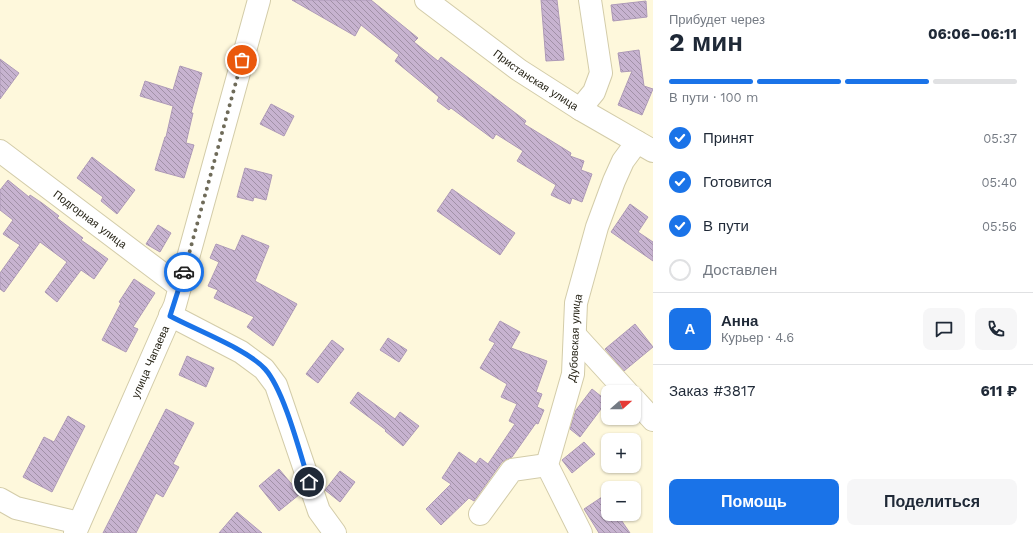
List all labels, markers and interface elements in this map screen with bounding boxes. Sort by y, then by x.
text: Прибудет через [669,12,765,27]
text: 06:06–06:11 [928,25,1017,43]
text: 2 мин [669,27,743,57]
pin [225,43,259,77]
street label: Пристанская улица [491,47,582,113]
icon: bag [231,49,253,71]
text: В пути · 100 m [669,90,758,105]
icon: check [669,127,691,149]
text: Принят [703,129,754,147]
text: 05:37 [983,131,1017,146]
icon: check [669,171,691,193]
text: Готовится [703,173,772,191]
text: 05:40 [981,175,1017,190]
street label: Подгорная улица [51,187,130,251]
icon: check [669,215,691,237]
text: В пути [703,217,749,235]
text: 05:56 [982,219,1017,234]
courier [164,252,204,292]
icon: car [173,261,195,283]
text: Доставлен [703,261,777,279]
street label: Дубовская улица [565,291,585,383]
button: chat [923,308,965,350]
button: phone [975,308,1017,350]
text: Анна [721,312,758,330]
text: А [685,320,695,338]
street label: улица Чапаева [129,323,172,400]
text: Курьер · 4.6 [721,330,794,345]
text: Заказ #3817 [669,382,755,400]
text: 611 ₽ [980,382,1017,400]
north arrow [601,385,641,425]
map controls [601,385,641,521]
button: + [601,433,641,473]
pin [292,465,326,499]
icon: home [298,471,320,493]
button: Помощь [669,479,839,525]
button: Поделиться [847,479,1017,525]
button: − [601,481,641,521]

